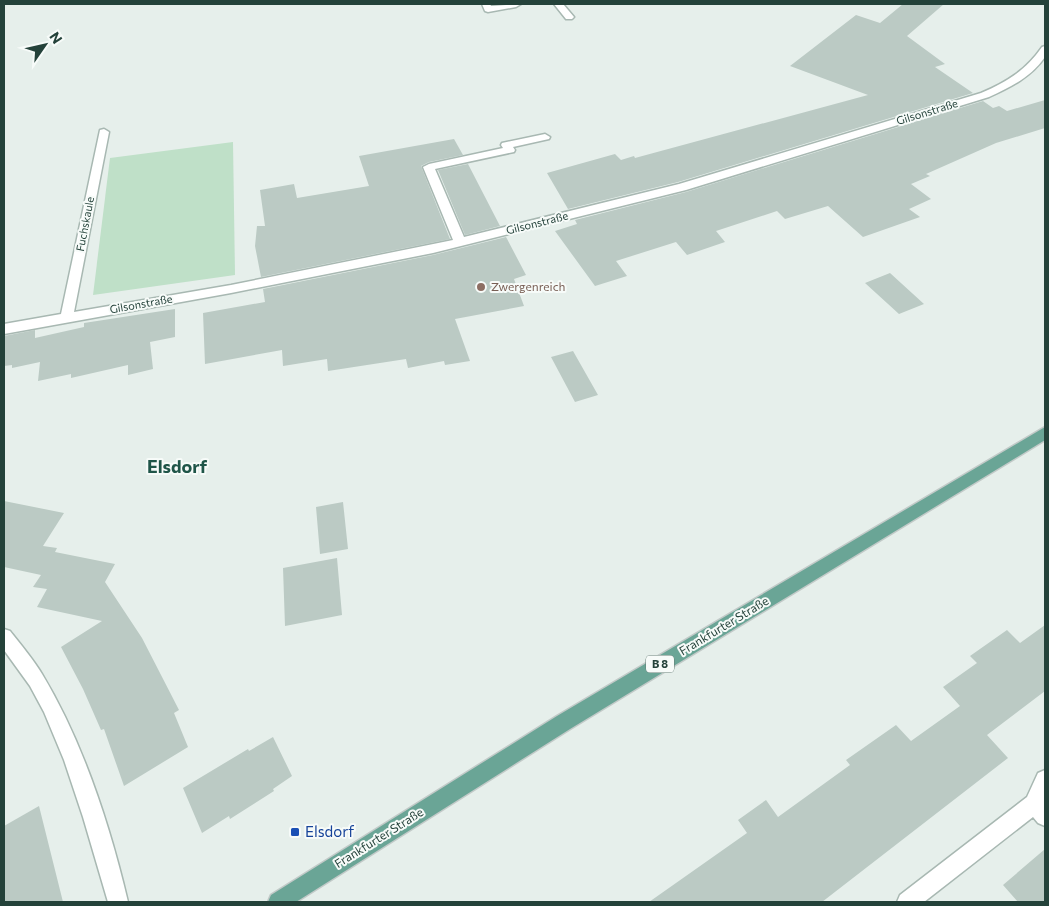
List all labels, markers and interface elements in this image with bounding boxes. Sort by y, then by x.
north arrow [20,20,70,70]
text: N [46,28,66,47]
street label: Gilsonstraße [895,96,959,127]
street label: Fuchskaule [73,195,96,252]
street label: Gilsonstraße [504,208,569,237]
place label: Zwergenreich [491,279,566,293]
marker: Zwergenreich [475,281,487,293]
street label: Gilsonstraße [108,292,174,315]
district label: Elsdorf [147,455,208,477]
street label: Frankfurter Straße [676,593,771,657]
road number: B 8 [646,656,674,672]
street label: Frankfurter Straße [332,804,425,870]
place label: Elsdorf [305,822,354,840]
marker: Elsdorf [289,826,301,838]

